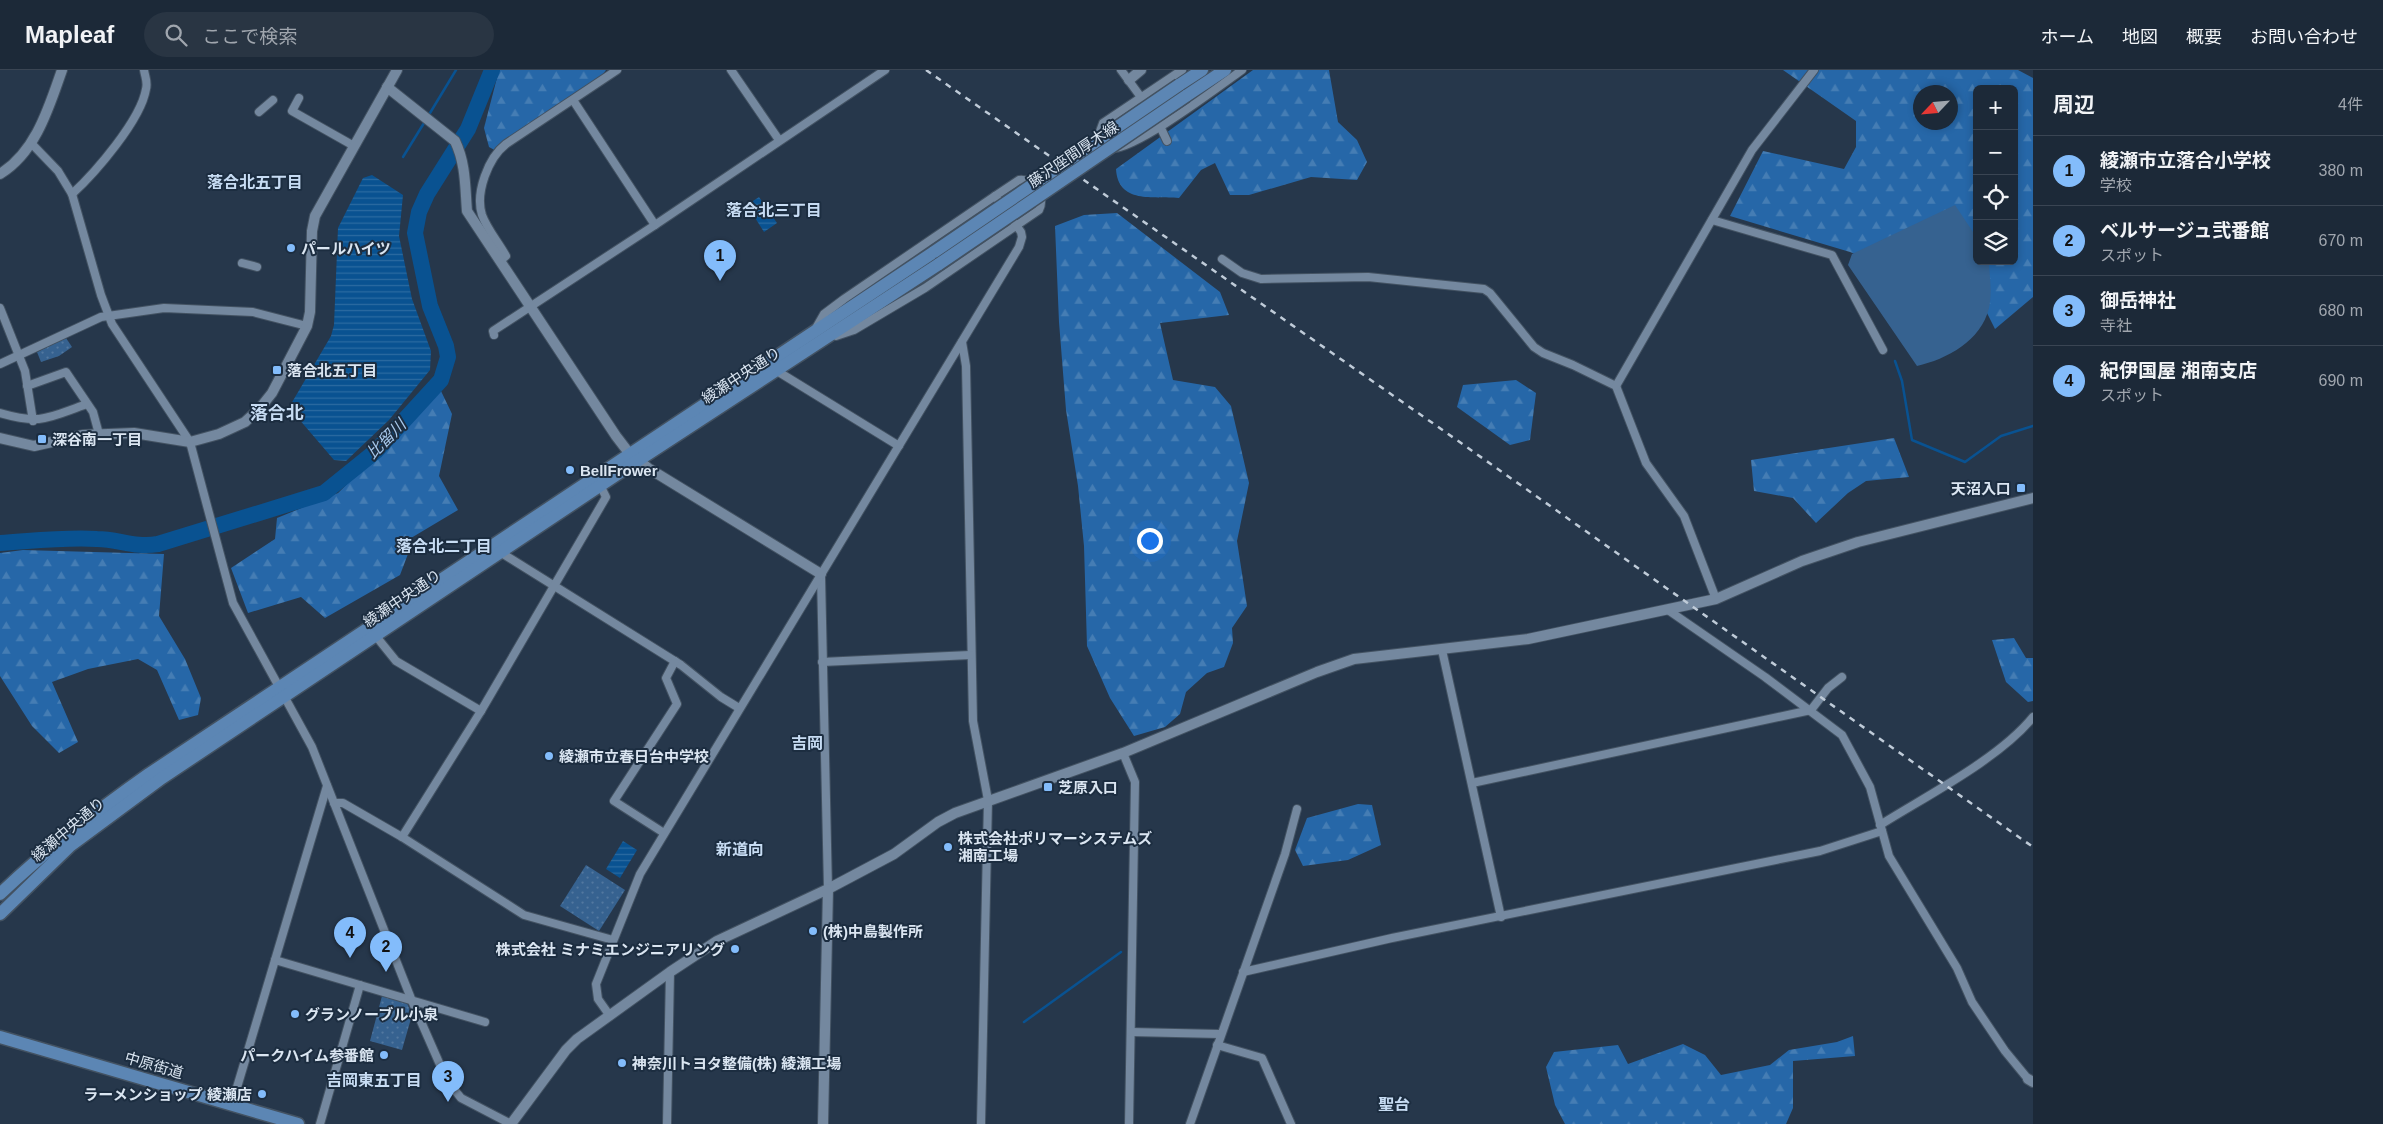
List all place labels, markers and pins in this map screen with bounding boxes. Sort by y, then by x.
place label: パールハイツ [301,240,391,257]
pin: 1 [704,240,736,281]
marker: パールハイツ [285,242,297,254]
place label: 落合北五丁目 [287,362,377,379]
marker: 落合北五丁目 [271,364,283,376]
place label: 深谷南一丁目 [52,431,142,448]
marker: 深谷南一丁目 [36,433,48,445]
place label: BellFrower [580,462,658,479]
marker: BellFrower [564,464,576,476]
place label: 天沼入口 [1951,480,2011,497]
marker: 天沼入口 [2015,482,2027,494]
place label: 綾瀬市立春日台中学校 [559,748,709,765]
marker: 綾瀬市立春日台中学校 [543,750,555,762]
place label: 芝原入口 [1058,779,1118,796]
marker: 芝原入口 [1042,781,1054,793]
place label: 株式会社ポリマーシステムズ 湘南工場 [958,830,1152,864]
marker: 株式会社ポリマーシステムズ 湘南工場 [942,841,954,853]
pin: 4 [334,917,366,958]
place label: (株)中島製作所 [823,923,923,940]
marker: (株)中島製作所 [807,925,819,937]
pin: 2 [370,931,402,972]
place label: 株式会社 ミナミエンジニアリング [496,941,725,958]
marker: 株式会社 ミナミエンジニアリング [729,943,741,955]
place label: グランノーブル小泉 [305,1006,438,1023]
marker: グランノーブル小泉 [289,1008,301,1020]
place label: パークハイム参番館 [240,1047,374,1064]
marker: パークハイム参番館 [378,1049,390,1061]
place label: 神奈川トヨタ整備(株) 綾瀬工場 [631,1055,841,1072]
marker: 神奈川トヨタ整備(株) 綾瀬工場 [616,1057,628,1069]
pin: 3 [432,1061,464,1102]
place label: ラーメンショップ 綾瀬店 [83,1086,252,1103]
marker: ラーメンショップ 綾瀬店 [256,1088,268,1100]

